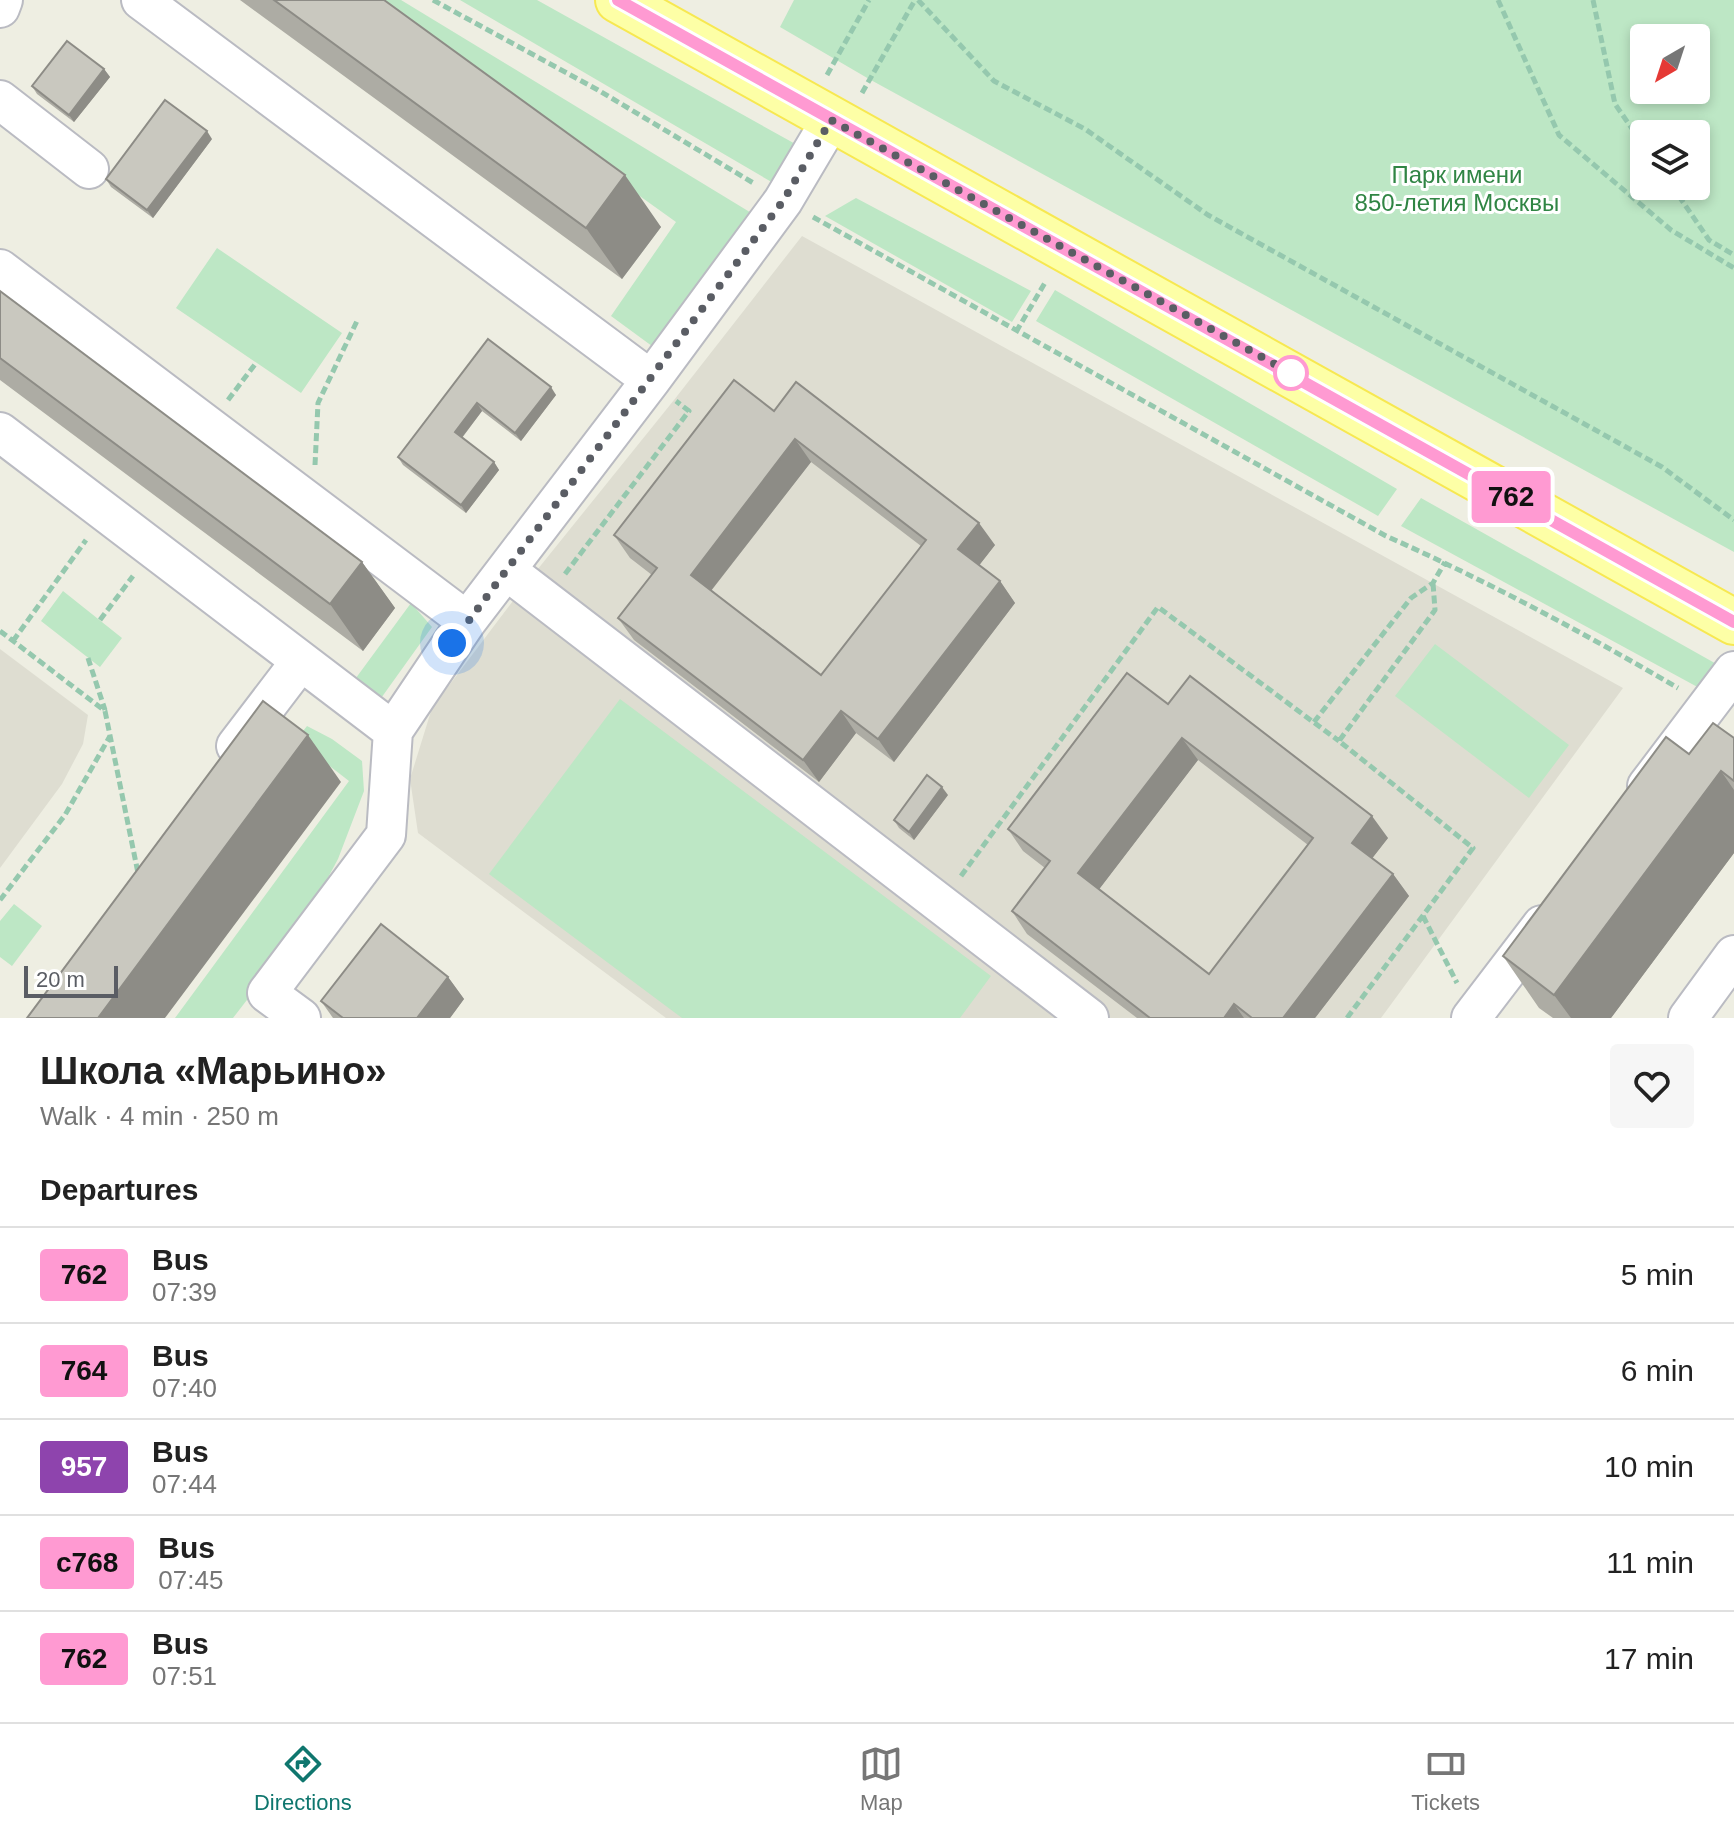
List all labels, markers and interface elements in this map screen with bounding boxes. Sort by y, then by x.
north arrow [1630,24,1710,104]
map controls [1630,24,1710,200]
button: layers [1630,120,1710,200]
park label: Парк имени 850-летия Москвы [1355,161,1559,216]
unlabelled marker [1274,356,1308,390]
line badge: 762 [1465,471,1557,523]
text: 762 [1488,481,1534,512]
your location [432,623,472,663]
scale bar [24,962,118,998]
text: 20 m [36,967,85,992]
button: heart [1610,1044,1694,1128]
text: Школа «Марьино» [40,1050,386,1092]
text: Walk · 4 min · 250 m [40,1101,279,1131]
text: Departures [40,1173,198,1206]
text: Bus [152,1243,209,1276]
text: 5 min [1621,1258,1694,1291]
text: 762 [61,1259,107,1290]
text: 07:39 [152,1277,217,1307]
text: Bus [152,1339,209,1372]
text: 6 min [1621,1354,1694,1387]
text: 764 [61,1355,107,1386]
text: 07:40 [152,1373,217,1403]
text: Bus [152,1435,209,1468]
text: 10 min [1604,1450,1694,1483]
text: 957 [61,1451,107,1482]
text: 07:44 [152,1469,217,1499]
text: Bus [158,1531,215,1564]
text: 11 min [1606,1546,1694,1579]
text: с768 [56,1547,118,1578]
text: 07:45 [158,1565,223,1595]
text: Bus [152,1627,209,1660]
text: 17 min [1604,1642,1694,1675]
text: 762 [61,1643,107,1674]
text: 07:51 [152,1661,217,1691]
tab: Directions [254,1742,352,1816]
tab: Map [859,1742,903,1816]
tab: Tickets [1411,1742,1480,1816]

